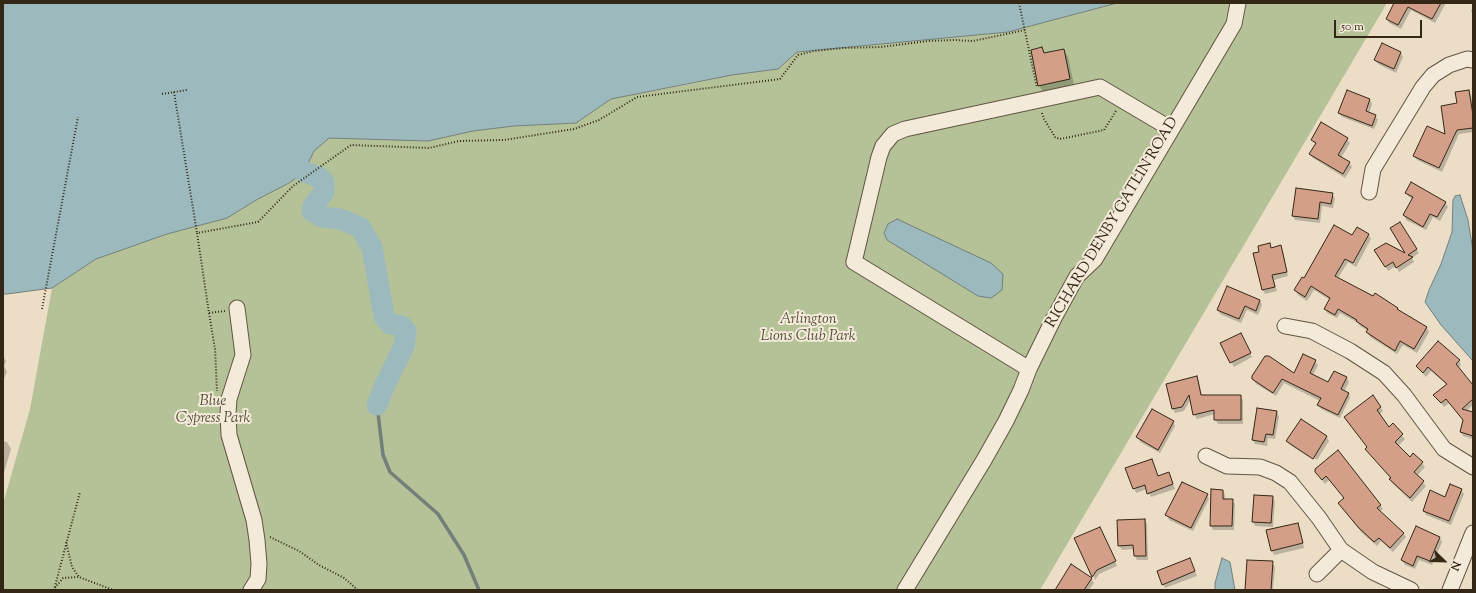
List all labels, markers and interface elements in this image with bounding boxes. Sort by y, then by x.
scale bar [1336,12,1424,38]
text: 50 m [1341,18,1364,36]
street label: RICHARD DENBY GATLIN ROAD [1043,114,1183,332]
park label: Arlington Lions Club Park [760,311,856,346]
park label: Blue Cypress Park [176,393,250,428]
north arrow [1424,541,1464,581]
text: N [1446,559,1464,573]

